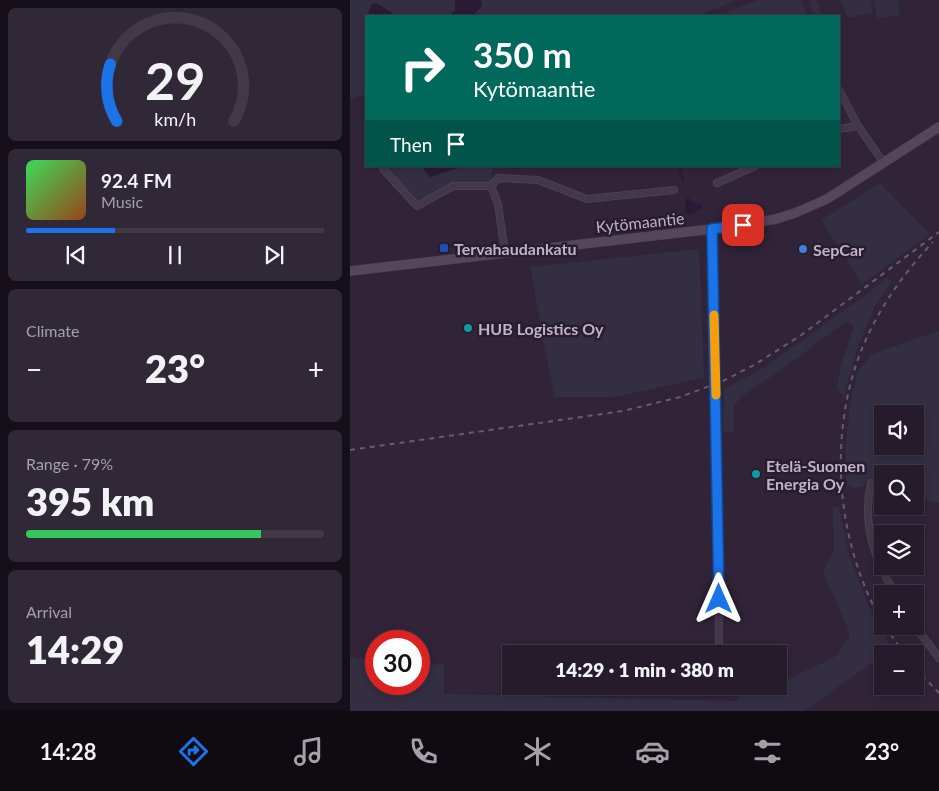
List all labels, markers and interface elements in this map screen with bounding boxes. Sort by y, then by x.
text: 350 m [473,33,572,75]
icon: right [390,35,455,100]
text: 29 [145,49,205,111]
text: Kytömaantie [473,75,595,102]
text: km/h [154,108,196,130]
icon: arrive [442,130,470,158]
text: Then [390,133,432,156]
text: 92.4 FM [101,169,172,192]
text: Music [101,192,143,211]
pin [722,204,764,246]
street label: Kytömaantie [595,208,685,236]
icon: arrive [729,211,757,239]
place label: Tervahaudankatu [454,239,576,258]
place label: SepCar [813,240,864,259]
icon: previous [62,241,90,269]
icon: pause [161,241,189,269]
icon: next [260,241,288,269]
marker: Tervahaudankatu [438,242,450,254]
marker: SepCar [797,243,809,255]
place label: HUB Logistics Oy [478,319,604,338]
text: Climate [26,321,79,340]
marker: HUB Logistics Oy [462,322,474,334]
text: 23° [145,345,205,391]
text: − [26,352,42,386]
text: + [308,352,324,386]
map controls [874,405,924,695]
button: sound [874,405,924,455]
text: Range · 79% [26,454,113,473]
place label: Etelä-Suomen Energia Oy [766,456,865,493]
button: search [874,465,924,515]
marker: Etelä-Suomen Energia Oy [750,468,762,480]
text: 395 km [26,478,154,524]
button: layers [874,525,924,575]
position arrow [692,572,744,624]
button: + [874,585,924,635]
text: Arrival [26,602,72,621]
text: 14:29 [26,626,124,672]
speed limit sign: 30 [365,630,430,695]
button: − [874,645,924,695]
text: 14:29 · 1 min · 380 m [555,658,734,681]
icon: directions [176,734,211,769]
icon: music [291,734,326,769]
icon: phone [406,734,441,769]
icon: climate [520,734,555,769]
icon: car [635,734,670,769]
icon: filters [750,734,785,769]
text: 14:28 [40,738,97,765]
text: 23° [864,738,899,765]

